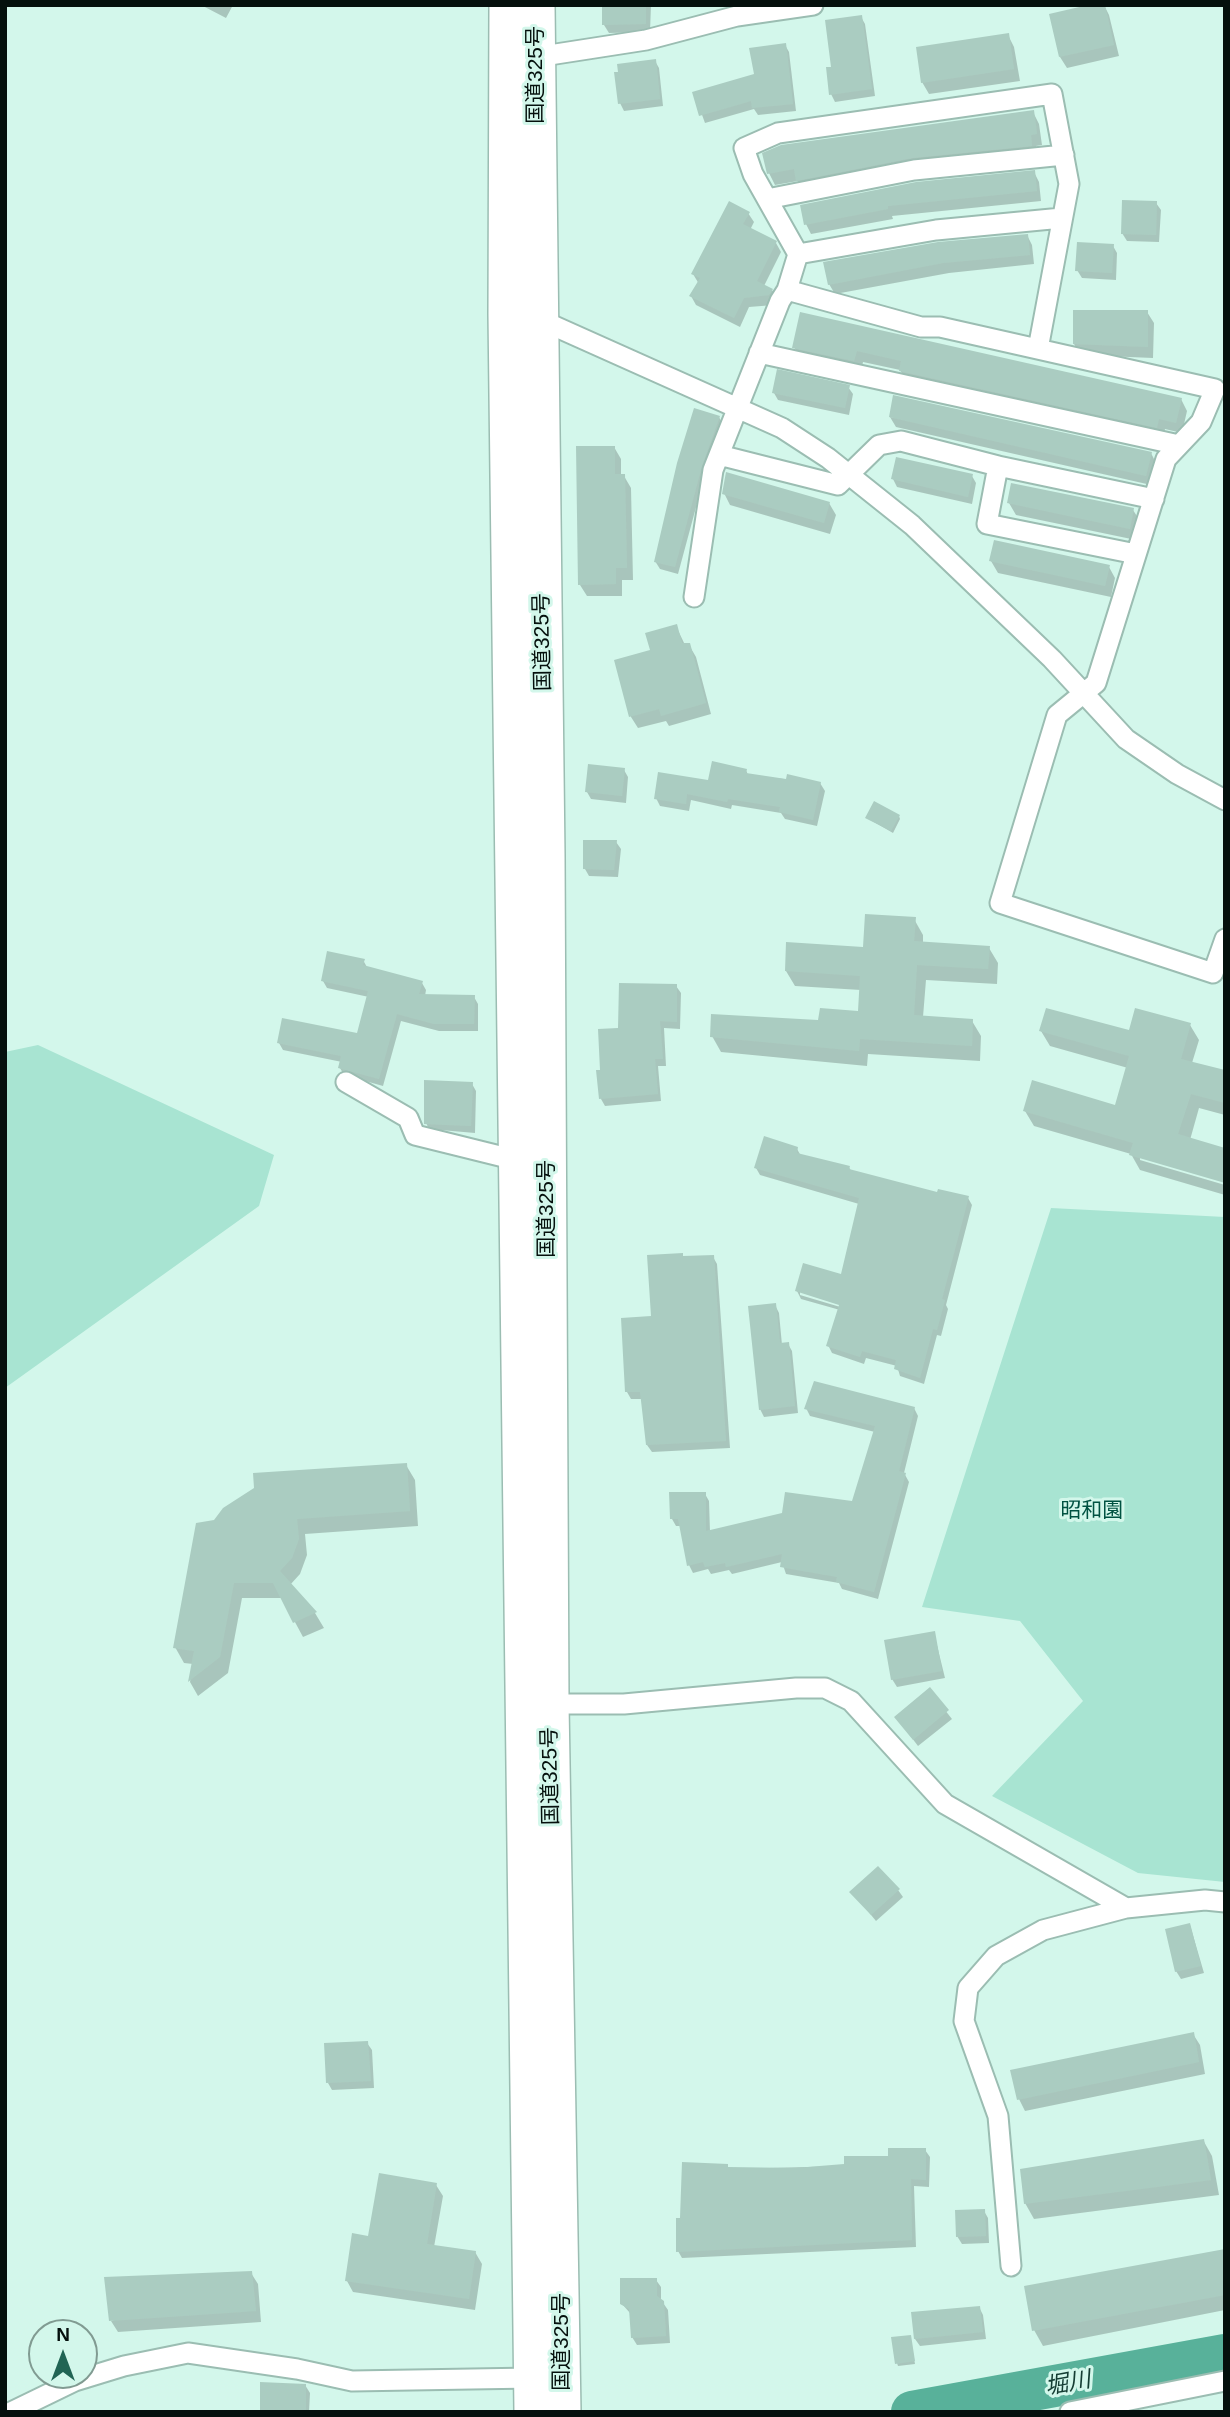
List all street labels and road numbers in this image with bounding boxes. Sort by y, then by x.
street label: 国道325号 [523,26,549,124]
street label: 国道325号 [530,593,556,691]
street label: 国道325号 [534,1160,560,1258]
street label: 国道325号 [538,1727,564,1825]
street label: 国道325号 [549,2293,575,2391]

